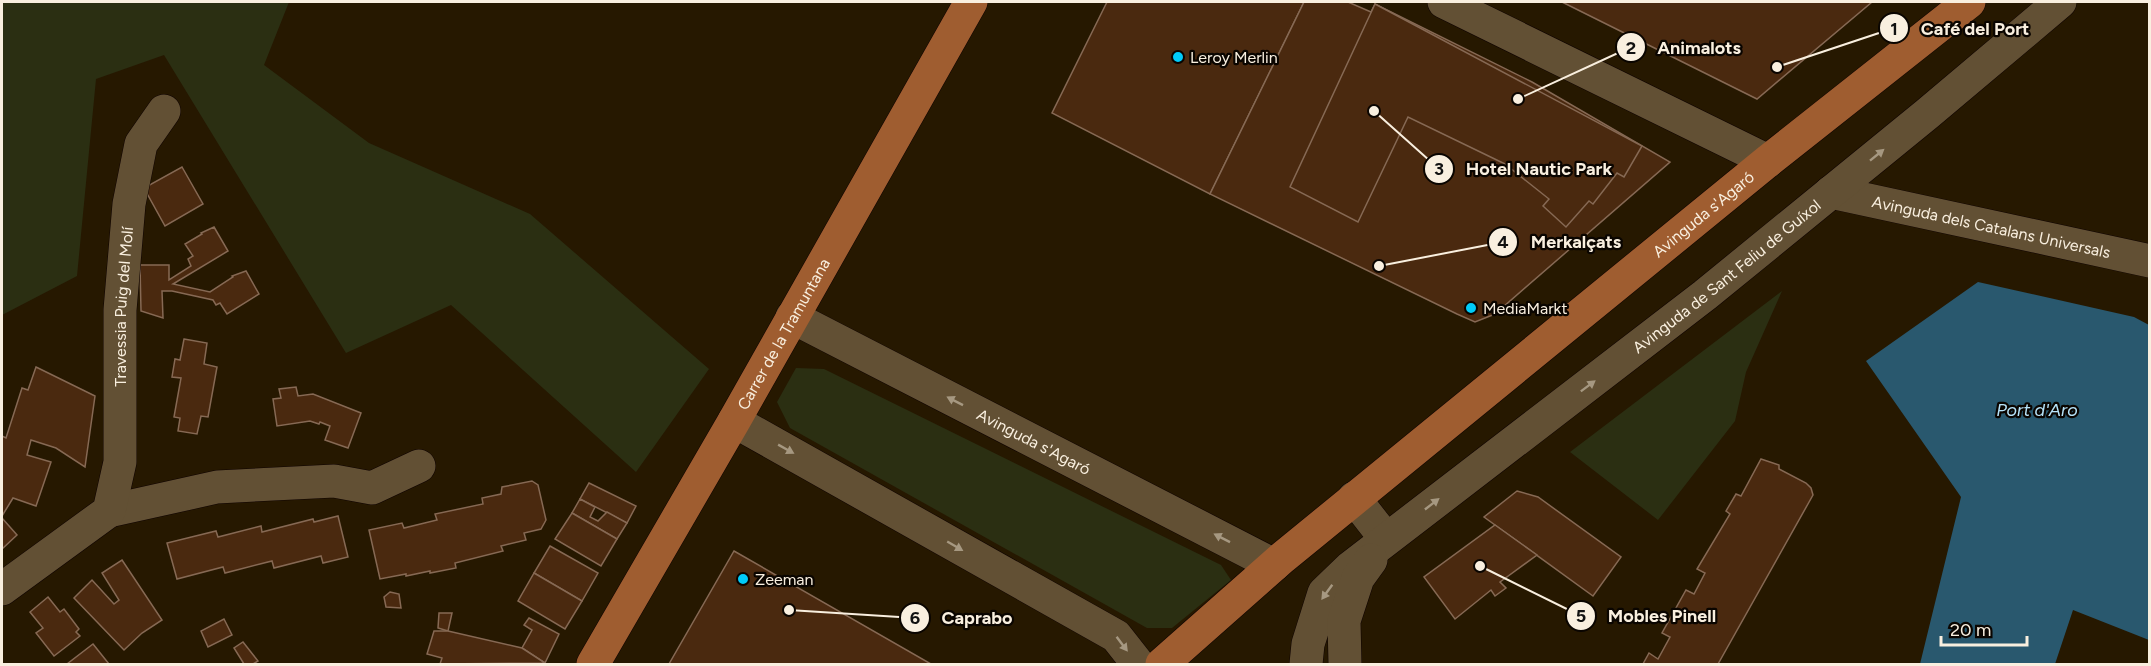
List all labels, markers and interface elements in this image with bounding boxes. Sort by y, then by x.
callout: Café del Port [1879,10,2042,46]
text: 1 [1890,18,1898,40]
text: Café del Port [1921,18,2029,40]
callout: Animalots [1616,29,1753,65]
text: 2 [1626,37,1636,59]
text: Animalots [1657,37,1741,59]
place label: Leroy Merlin [1190,48,1278,67]
marker: Leroy Merlin [1171,50,1185,64]
one-way arrow [1869,149,1885,162]
callout: Hotel Nautic Park [1424,151,1624,187]
text: 3 [1434,158,1444,180]
text: Hotel Nautic Park [1466,158,1612,180]
street label: Avinguda s'Agaró [1649,167,1758,261]
street label: Avinguda dels Catalans Universals [1870,192,2112,262]
street label: Avinguda de Sant Feliu de Guíxol [1629,195,1824,357]
callout: Merkalçats [1488,224,1633,260]
street label: Travessia Puig del Molí [111,225,137,387]
text: 4 [1497,231,1509,253]
text: Merkalçats [1531,231,1622,253]
street label: Carrer de la Tramuntana [733,255,834,413]
place label: MediaMarkt [1483,299,1567,318]
marker: MediaMarkt [1464,301,1478,315]
one-way arrow [1580,380,1596,393]
one-way arrow [946,397,964,407]
water label: Port d'Aro [1996,399,2078,421]
street label: Avinguda s'Agaró [974,404,1094,479]
one-way arrow [777,444,794,454]
one-way arrow [1425,498,1440,510]
one-way arrow [1213,534,1230,543]
one-way arrow [947,541,964,551]
place label: Zeeman [755,570,814,589]
marker: Zeeman [736,572,750,586]
one-way arrow [1321,584,1333,600]
callout: Mobles Pinell [1566,598,1728,634]
callout: Caprabo [900,600,1025,636]
text: 5 [1576,605,1586,627]
text: Mobles Pinell [1608,605,1716,627]
text: 6 [910,607,920,629]
text: Caprabo [941,607,1013,629]
scale bar [1941,609,2026,647]
text: 20 m [1950,619,1991,641]
one-way arrow [1116,636,1129,652]

